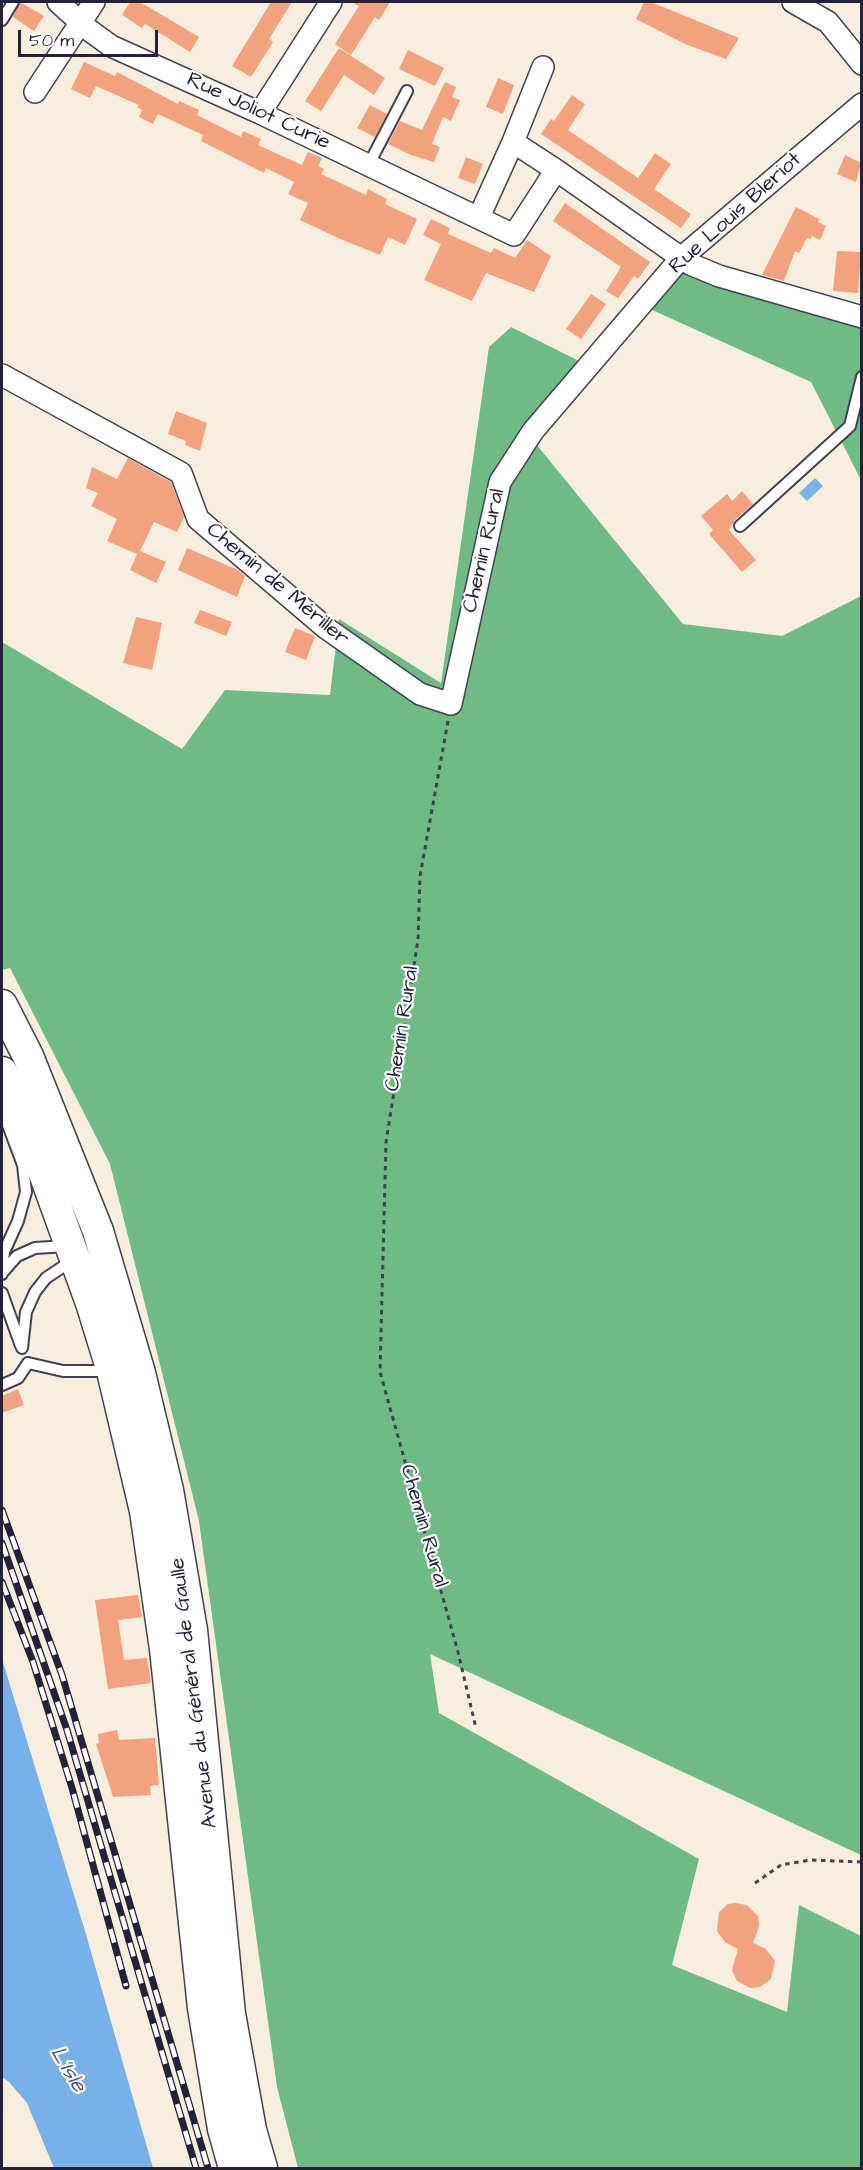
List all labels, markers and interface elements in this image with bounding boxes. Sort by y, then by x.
scale bar [21,18,160,56]
text: 50 m [29,28,74,53]
street label: Rue Joliot Curie [182,68,334,156]
street label: Rue Louis Bleriot [665,148,807,280]
street label: Chemin Rural [459,487,511,615]
street label: Chemin de Mériller [200,518,354,652]
street label: Chemin Rural [381,965,425,1093]
street label: Chemin Rural [393,1462,453,1590]
street label: Avenue du Général de Gaulle [166,1556,224,1830]
water label: L'Isle [43,2042,91,2098]

